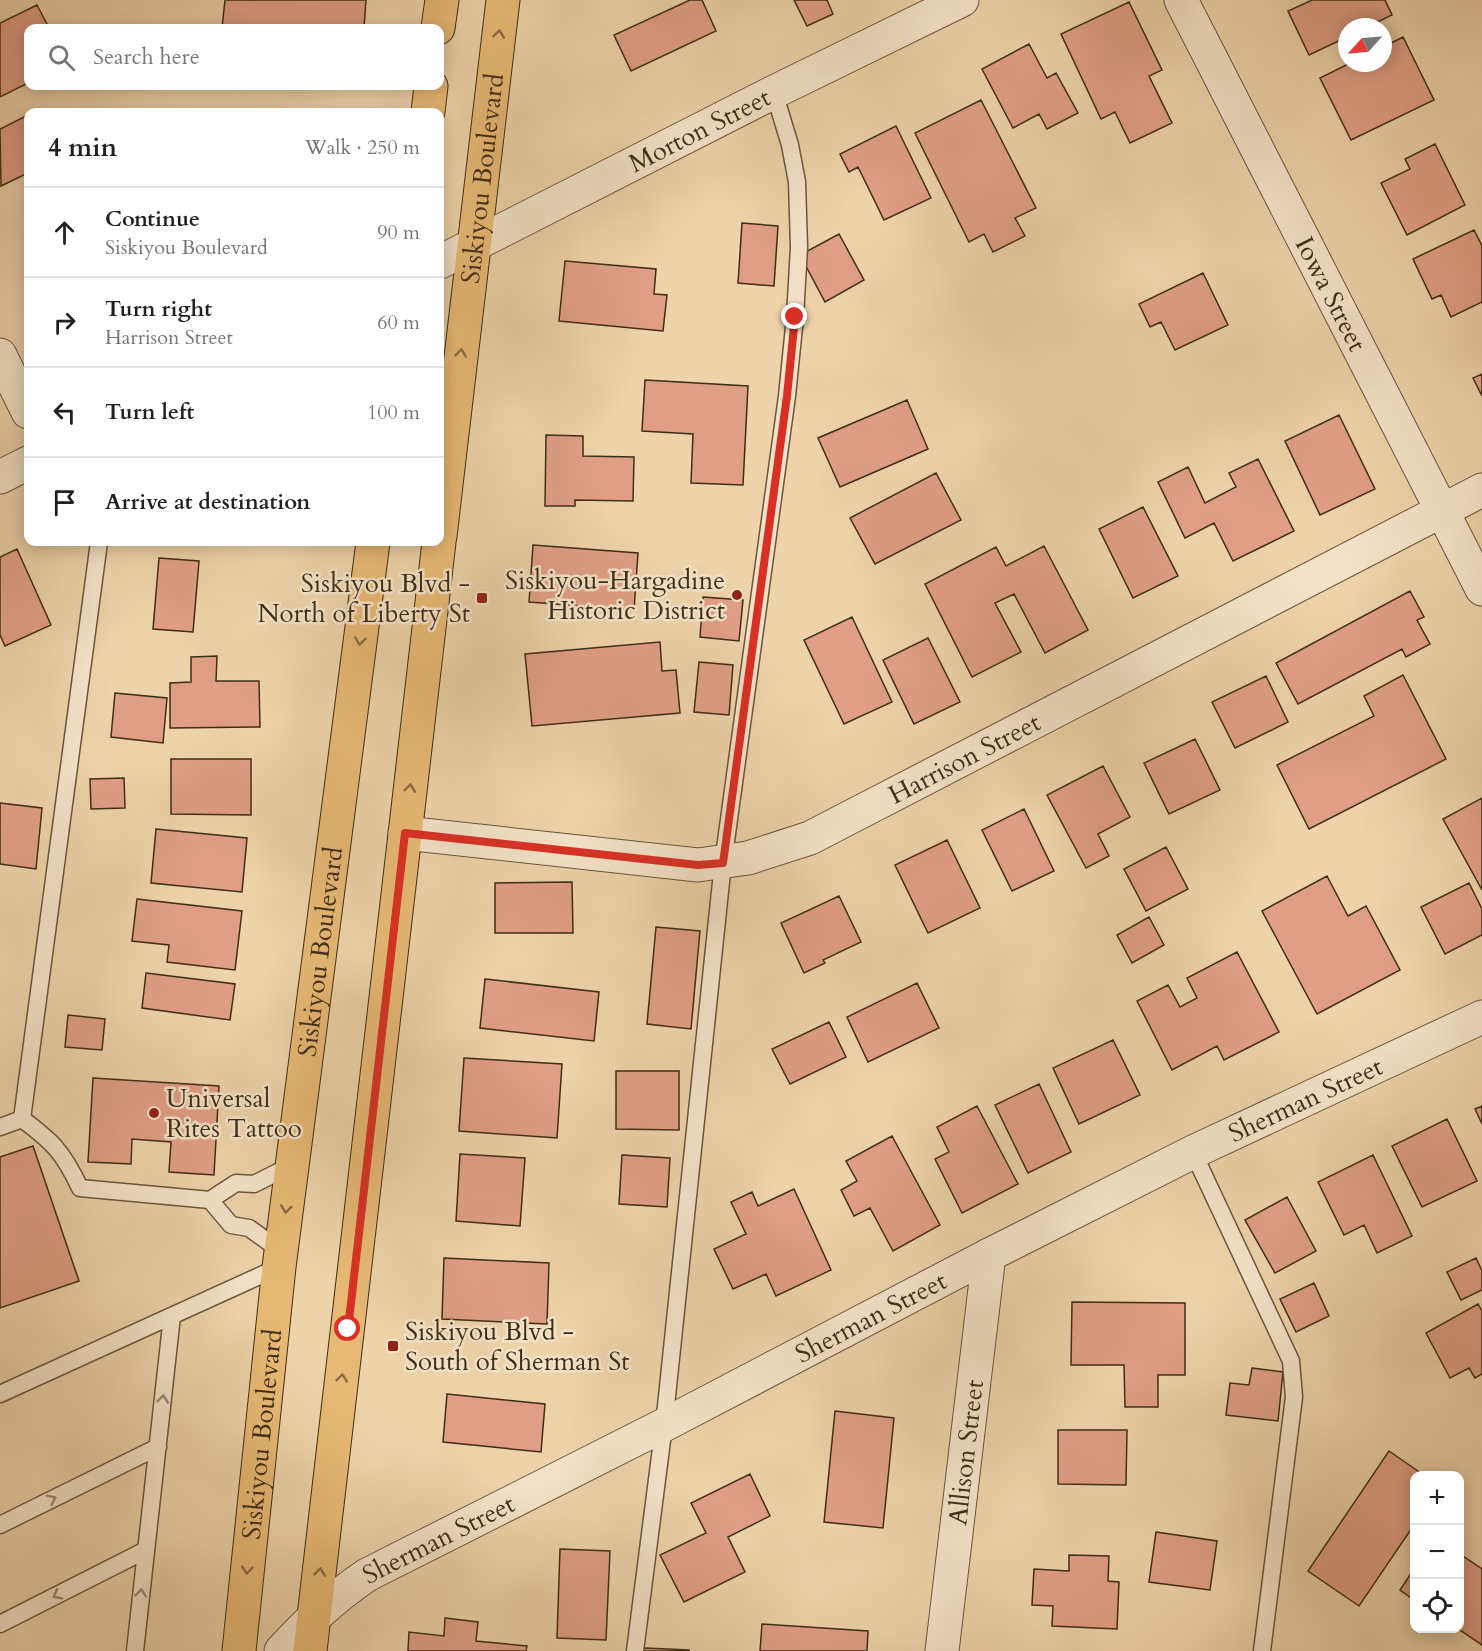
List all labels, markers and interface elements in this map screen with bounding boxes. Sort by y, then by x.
north arrow [1338,18,1392,72]
search box [24,24,444,90]
one-way arrow [493,29,505,39]
icon: search [45,41,78,74]
text: Search here [93,42,200,72]
street label: Siskiyou Boulevard [452,71,512,286]
street label: Morton Street [622,79,776,181]
text: 4 min [48,130,117,165]
text: Walk · 250 m [305,134,420,161]
text: Continue [105,204,200,234]
icon: ahead [48,216,81,249]
text: 90 m [377,219,420,246]
street label: Iowa Street [1287,230,1375,357]
text: Siskiyou Boulevard [105,234,268,261]
text: Turn right [105,294,212,324]
route end [781,303,807,329]
icon: right [48,306,81,339]
text: 60 m [377,309,420,336]
text: Harrison Street [105,324,233,351]
one-way arrow [454,348,467,357]
icon: left [48,396,81,429]
text: Turn left [105,397,194,427]
text: 100 m [367,399,420,426]
icon: arrive [48,486,81,519]
text: Arrive at destination [105,487,310,517]
place label: Siskiyou-Hargadine Historic District [505,563,725,628]
place label: Siskiyou Blvd - North of Liberty St [257,566,470,631]
marker: Siskiyou-Hargadine Historic District [730,588,744,602]
marker: Siskiyou Blvd - North of Liberty St [475,591,489,605]
one-way arrow [354,637,367,646]
street label: Harrison Street [882,704,1046,812]
one-way arrow [403,784,416,793]
street label: Siskiyou Boulevard [289,844,351,1059]
street label: Sherman Street [1223,1049,1388,1151]
place label: Universal Rites Tattoo [166,1081,302,1146]
marker: Universal Rites Tattoo [147,1106,161,1120]
one-way arrow [281,1205,293,1214]
street label: Sherman Street [789,1263,952,1371]
place label: Siskiyou Blvd - South of Sherman St [405,1314,630,1379]
route start [334,1315,360,1341]
street label: Siskiyou Boulevard [233,1327,290,1541]
marker: Siskiyou Blvd - South of Sherman St [386,1339,400,1353]
one-way arrow [335,1374,348,1383]
street label: Allison Street [940,1378,992,1527]
one-way arrow [156,1395,169,1404]
map controls [1410,1471,1464,1633]
button: + [1410,1471,1464,1525]
street label: Sherman Street [356,1486,520,1592]
one-way arrow [46,1495,57,1507]
button: − [1410,1525,1464,1579]
one-way arrow [241,1566,254,1575]
one-way arrow [313,1568,326,1577]
button: locate [1410,1579,1464,1633]
one-way arrow [52,1588,63,1599]
one-way arrow [135,1588,147,1597]

